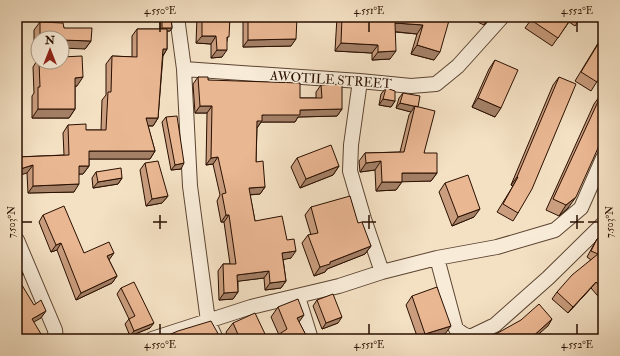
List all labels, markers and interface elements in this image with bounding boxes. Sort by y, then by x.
text: 4.550°E [144,5,176,17]
text: 4.551°E [354,5,384,17]
text: 4.552°E [561,5,593,17]
north arrow [30,30,70,70]
text: N [44,34,56,47]
street label: AWOTILE STREET [269,68,393,92]
text: 7.503°N [6,206,18,238]
text: 7.503°N [604,206,616,238]
text: 4.550°E [144,339,176,351]
text: 4.551°E [354,339,384,351]
text: 4.552°E [561,339,593,351]

